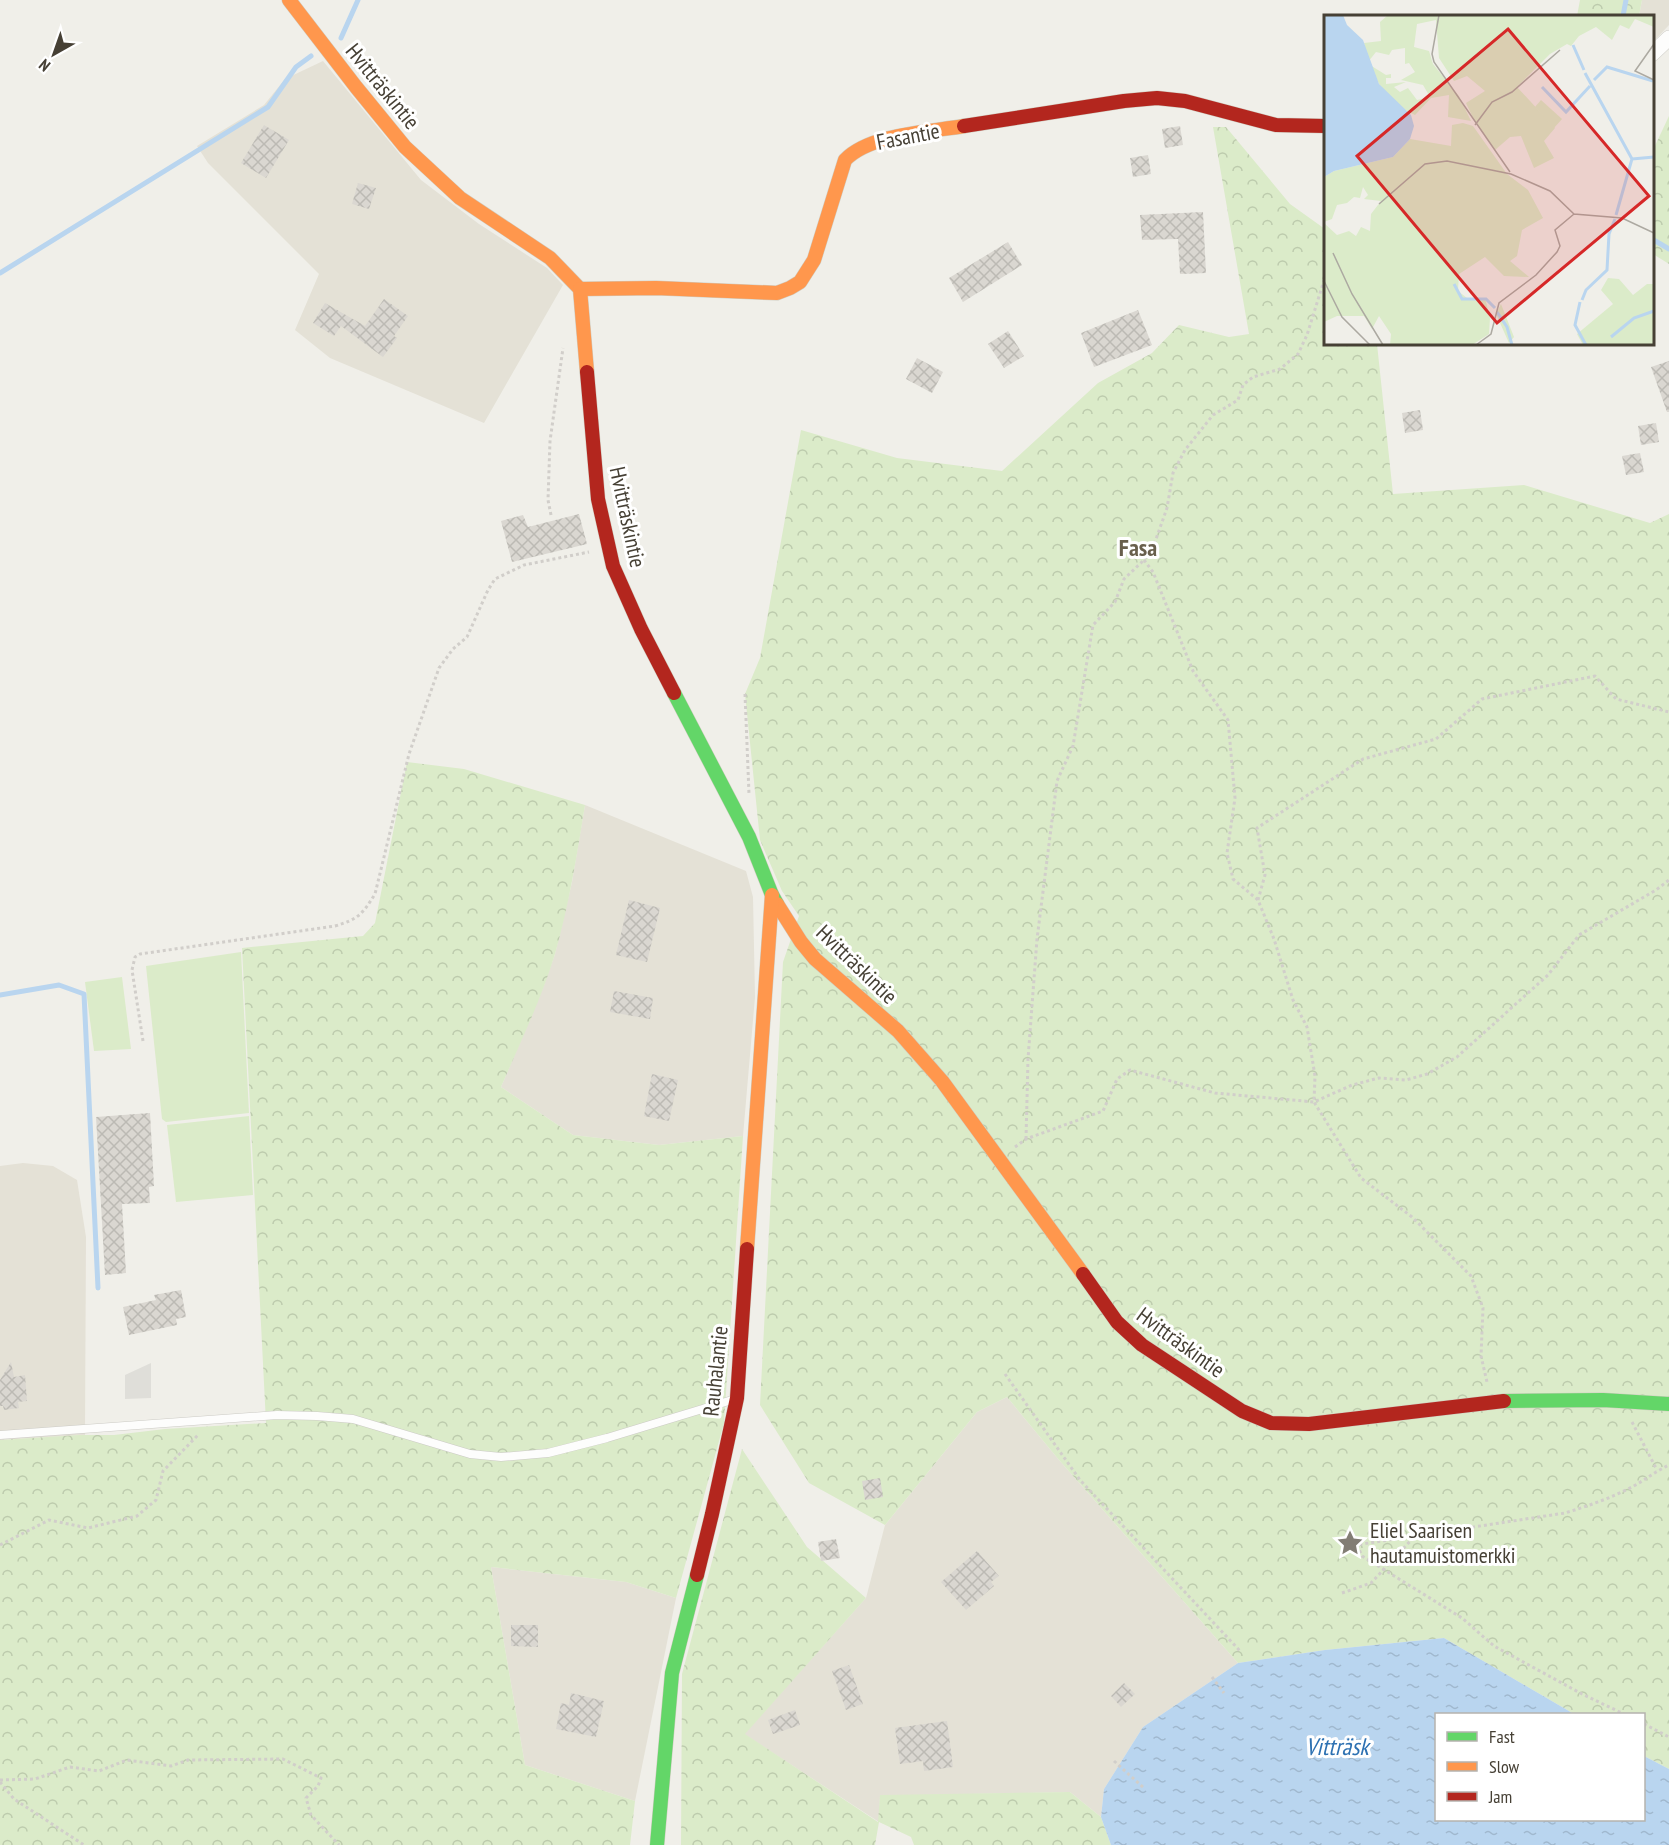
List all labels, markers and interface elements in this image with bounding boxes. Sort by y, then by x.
inset map [1324,15,1654,345]
north arrow [24,24,84,84]
street label: Hvitträskintie [340,37,426,135]
text: N [35,55,54,76]
street label: Fasantie [874,116,942,156]
street label: Hvitträskintie [604,464,652,570]
district label: Fasa [1119,532,1157,563]
street label: Hvitträskintie [810,918,904,1010]
street label: Hvitträskintie [1131,1301,1231,1383]
street label: Rauhalantie [696,1324,734,1418]
place label: Eliel Saarisen hautamuistomerkki [1370,1516,1516,1569]
place icon: Eliel Saarisen hautamuistomerkki [1335,1528,1365,1558]
legend [1435,1713,1645,1821]
text: Fast [1489,1725,1515,1748]
water label: Vitträsk [1305,1731,1371,1762]
text: Slow [1489,1755,1520,1778]
text: Jam [1488,1785,1512,1808]

